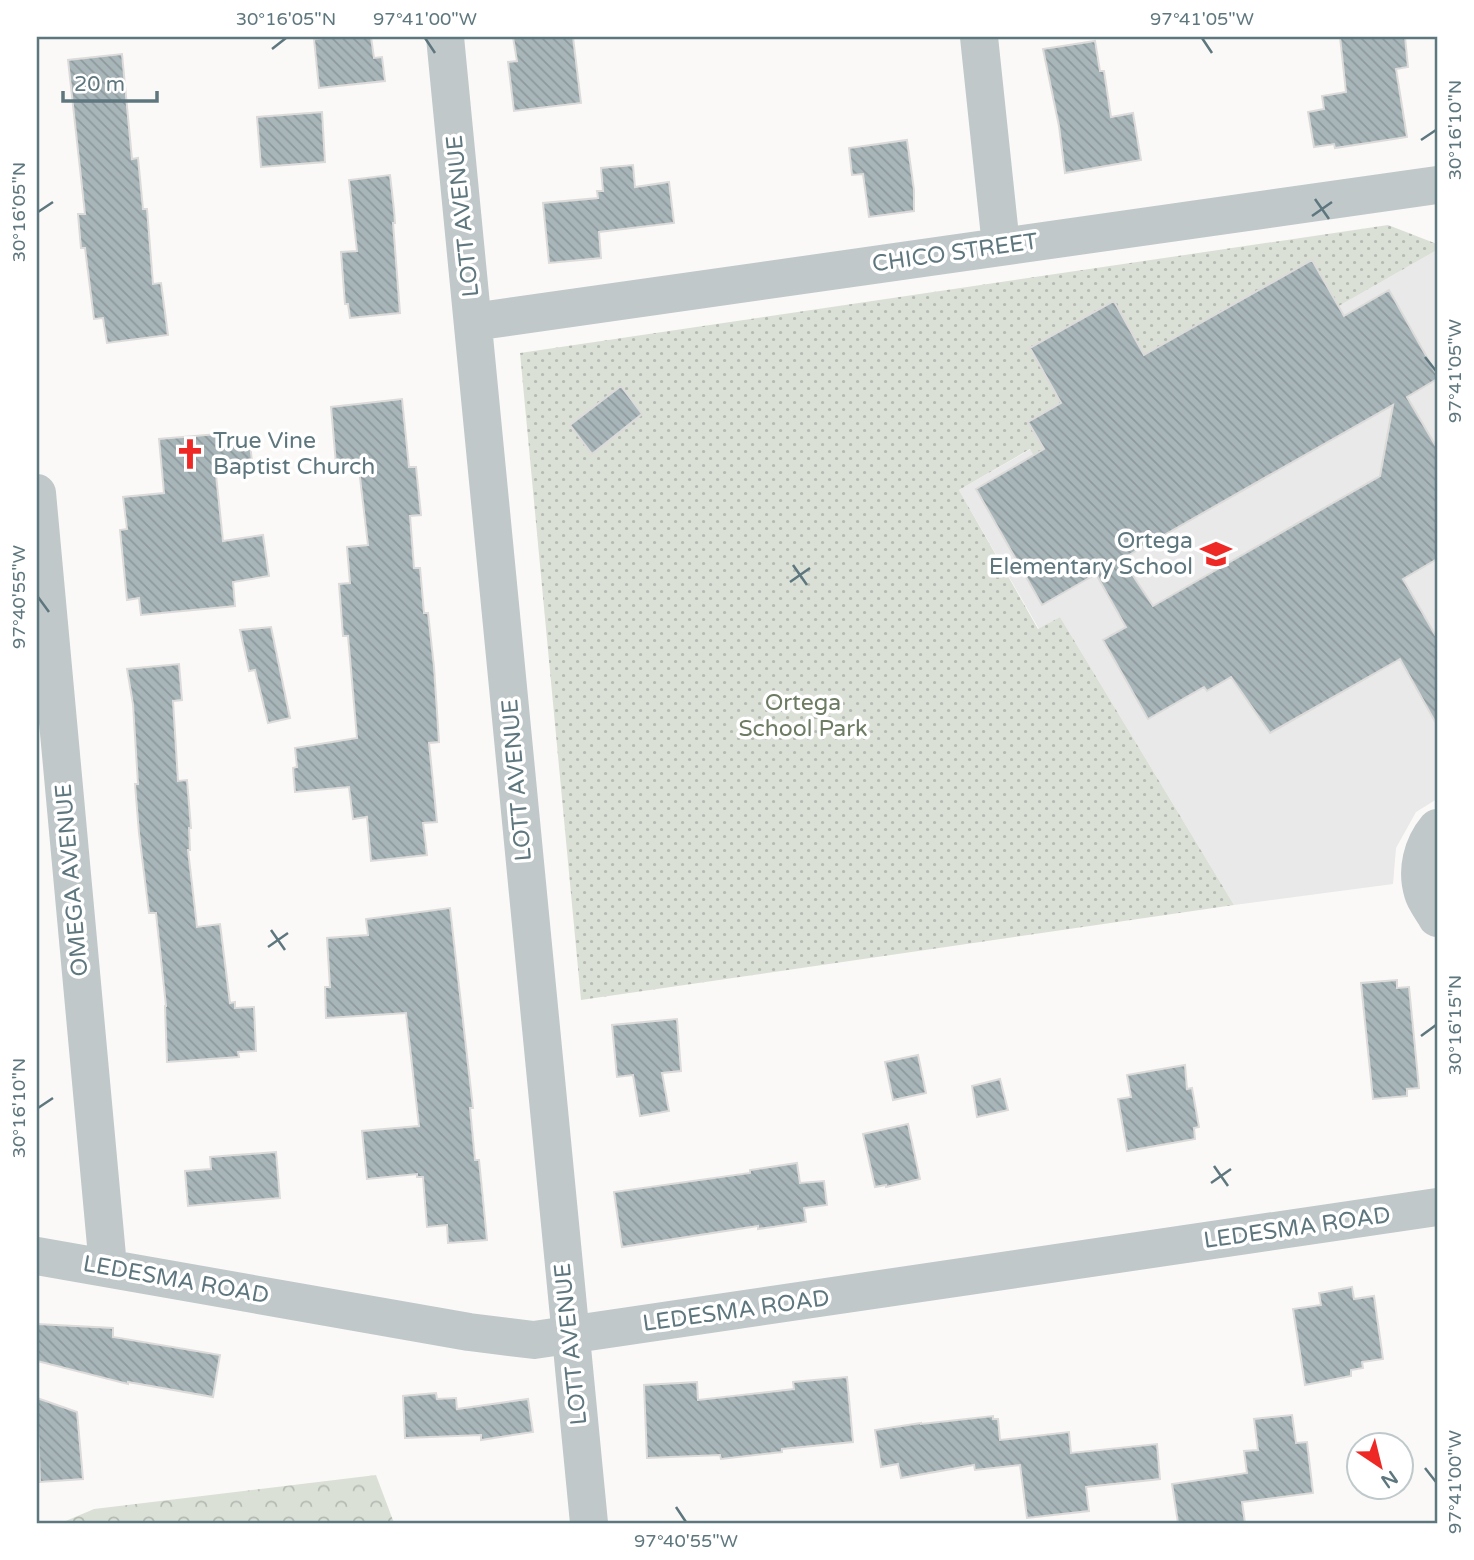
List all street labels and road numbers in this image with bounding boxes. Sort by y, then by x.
street label: LOTT AVENUE [441,134,485,298]
street label: CHICO STREET [870,228,1040,278]
street label: LOTT AVENUE [496,698,538,862]
street label: OMEGA AVENUE [50,782,94,978]
street label: LEDESMA ROAD [1202,1201,1392,1255]
street label: LEDESMA ROAD [81,1250,271,1310]
street label: LOTT AVENUE [549,1262,593,1426]
street label: LEDESMA ROAD [641,1284,831,1338]

